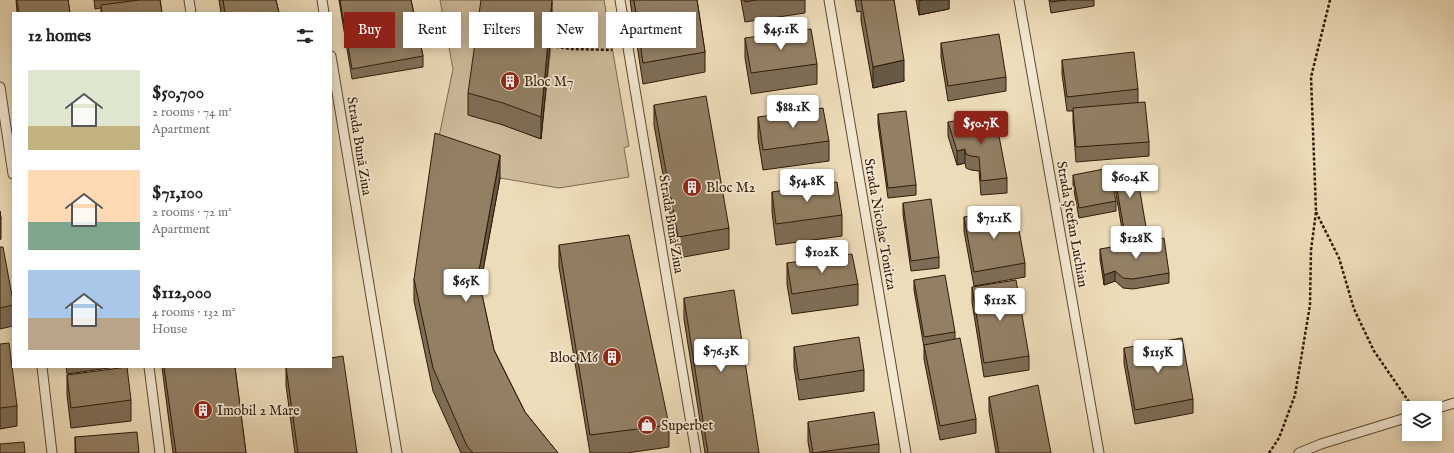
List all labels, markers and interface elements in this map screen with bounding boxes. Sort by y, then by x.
chip: Buy [344,12,395,48]
chip: Rent [403,12,461,48]
chip: Filters [469,12,534,48]
chip: New [542,12,598,48]
chip: Apartment [606,12,696,48]
pin: $45.1K [748,17,814,51]
text: $45.1K [763,21,799,38]
icon: filters [294,25,316,47]
text: 12 homes [28,26,91,47]
building icon: Bloc M7 [499,70,521,92]
place label: Bloc M7 [524,73,573,91]
text: $50,700 [152,83,204,104]
icon: home [60,86,108,134]
pin: $88.1K [760,95,826,129]
street label: Strada Bună Ziua [342,96,376,198]
text: $88.1K [776,99,810,116]
text: 2 rooms · 74 m² [152,104,232,121]
pin: $50.7K [948,111,1014,145]
text: $50.7K [963,115,999,132]
text: Apartment [152,121,210,138]
street label: Strada Nicolae Tonitza [860,157,901,292]
street label: Strada Ștefan Luchian [1052,160,1092,289]
pin: $60.4K [1097,165,1163,199]
pin: $54.8K [774,169,840,203]
text: $60.4K [1111,169,1149,186]
text: $54.8K [789,173,825,190]
street label: Strada Bună Ziua [654,174,688,276]
building icon: Bloc M2 [681,176,703,198]
place label: Bloc M2 [706,179,756,197]
text: $71,100 [152,183,203,204]
icon: home [60,186,108,234]
text: 2 rooms · 72 m² [152,204,232,221]
pin: $71.1K [961,206,1027,240]
text: $71.1K [976,210,1012,227]
text: Apartment [152,221,210,238]
pin: $128K [1108,226,1164,260]
text: $128K [1120,230,1152,247]
pin: $102K [794,240,850,274]
text: $102K [805,244,839,261]
pin: $65K [442,269,490,303]
text: $65K [453,273,479,290]
text: $112,000 [152,283,212,304]
icon: home [60,286,108,334]
pin: $112K [972,288,1028,322]
text: $112K [984,292,1016,309]
text: 4 rooms · 132 m² [152,304,235,321]
text: House [152,321,187,338]
pin: $76.3K [688,339,754,373]
pin: $115K [1130,340,1186,374]
text: $76.3K [703,343,739,360]
text: $115K [1143,344,1174,361]
building icon: Bloc M6 [601,346,623,368]
place label: Bloc M6 [549,349,599,367]
building icon: Imobil 2 Mare [192,399,214,421]
map controls [1402,401,1442,441]
button: layers [1402,401,1442,441]
place label: Imobil 2 Mare [217,402,300,420]
shop icon: Superbet [636,414,658,436]
place label: Superbet [661,417,714,435]

